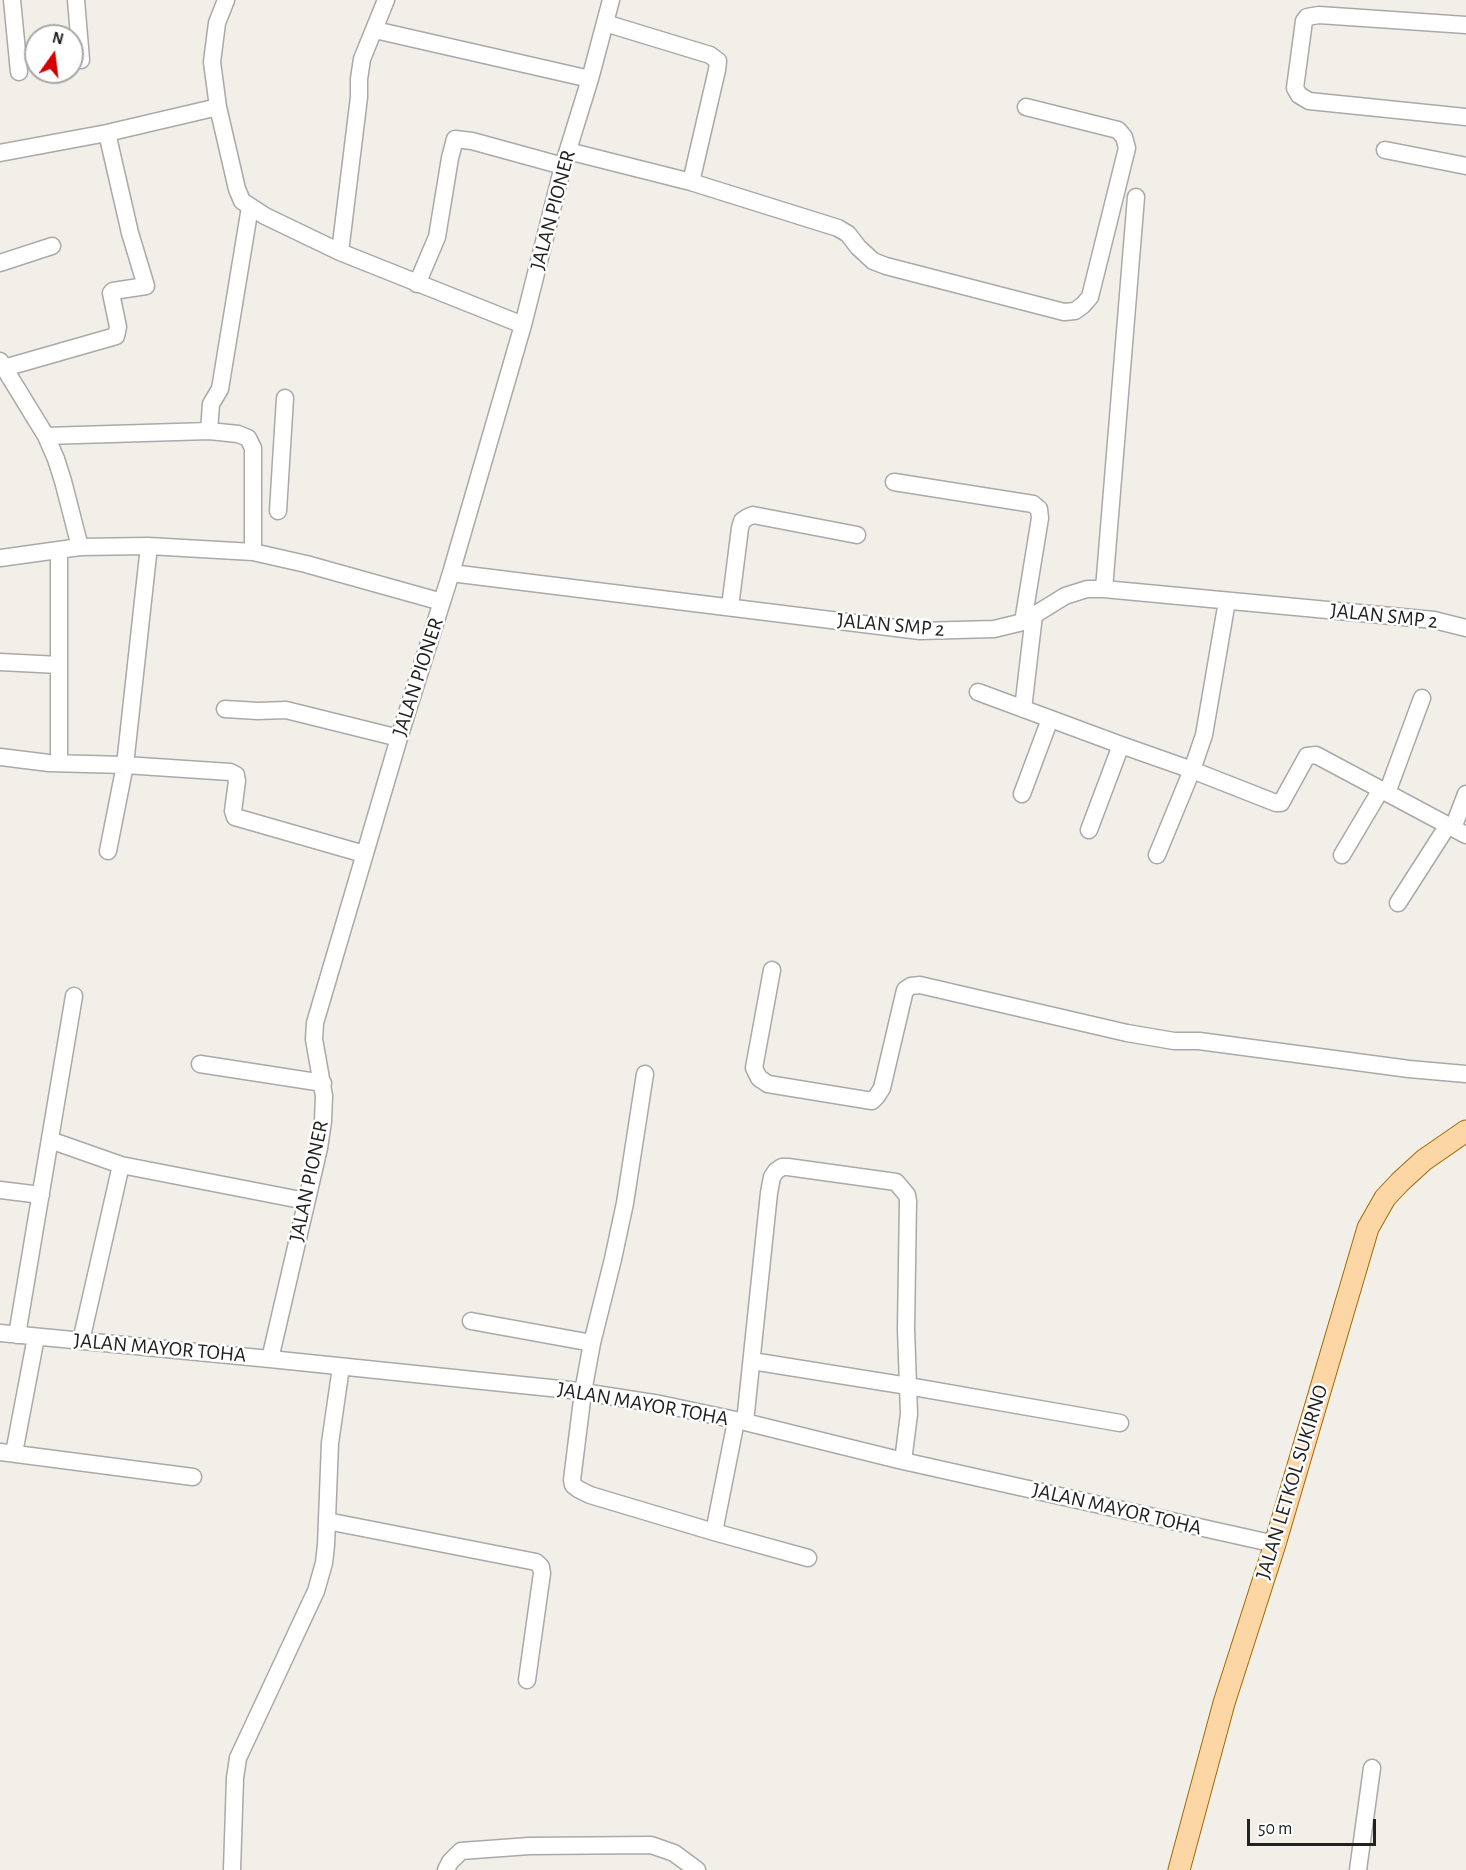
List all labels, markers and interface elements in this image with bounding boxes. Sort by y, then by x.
north arrow [24,24,84,84]
text: N [51,29,65,48]
street label: JALAN PIONER [525,147,581,273]
street label: JALAN SMP 2 [1329,598,1439,634]
street label: JALAN SMP 2 [836,608,946,642]
street label: JALAN PIONER [387,615,449,739]
street label: JALAN PIONER [284,1118,334,1244]
street label: JALAN MAYOR TOHA [73,1328,247,1368]
street label: JALAN MAYOR TOHA [556,1377,730,1431]
street label: JALAN LETKOL SUKIRNO [1250,1382,1334,1582]
street label: JALAN MAYOR TOHA [1030,1477,1204,1541]
scale bar [1250,1807,1379,1845]
text: 50 m [1258,1820,1292,1838]

